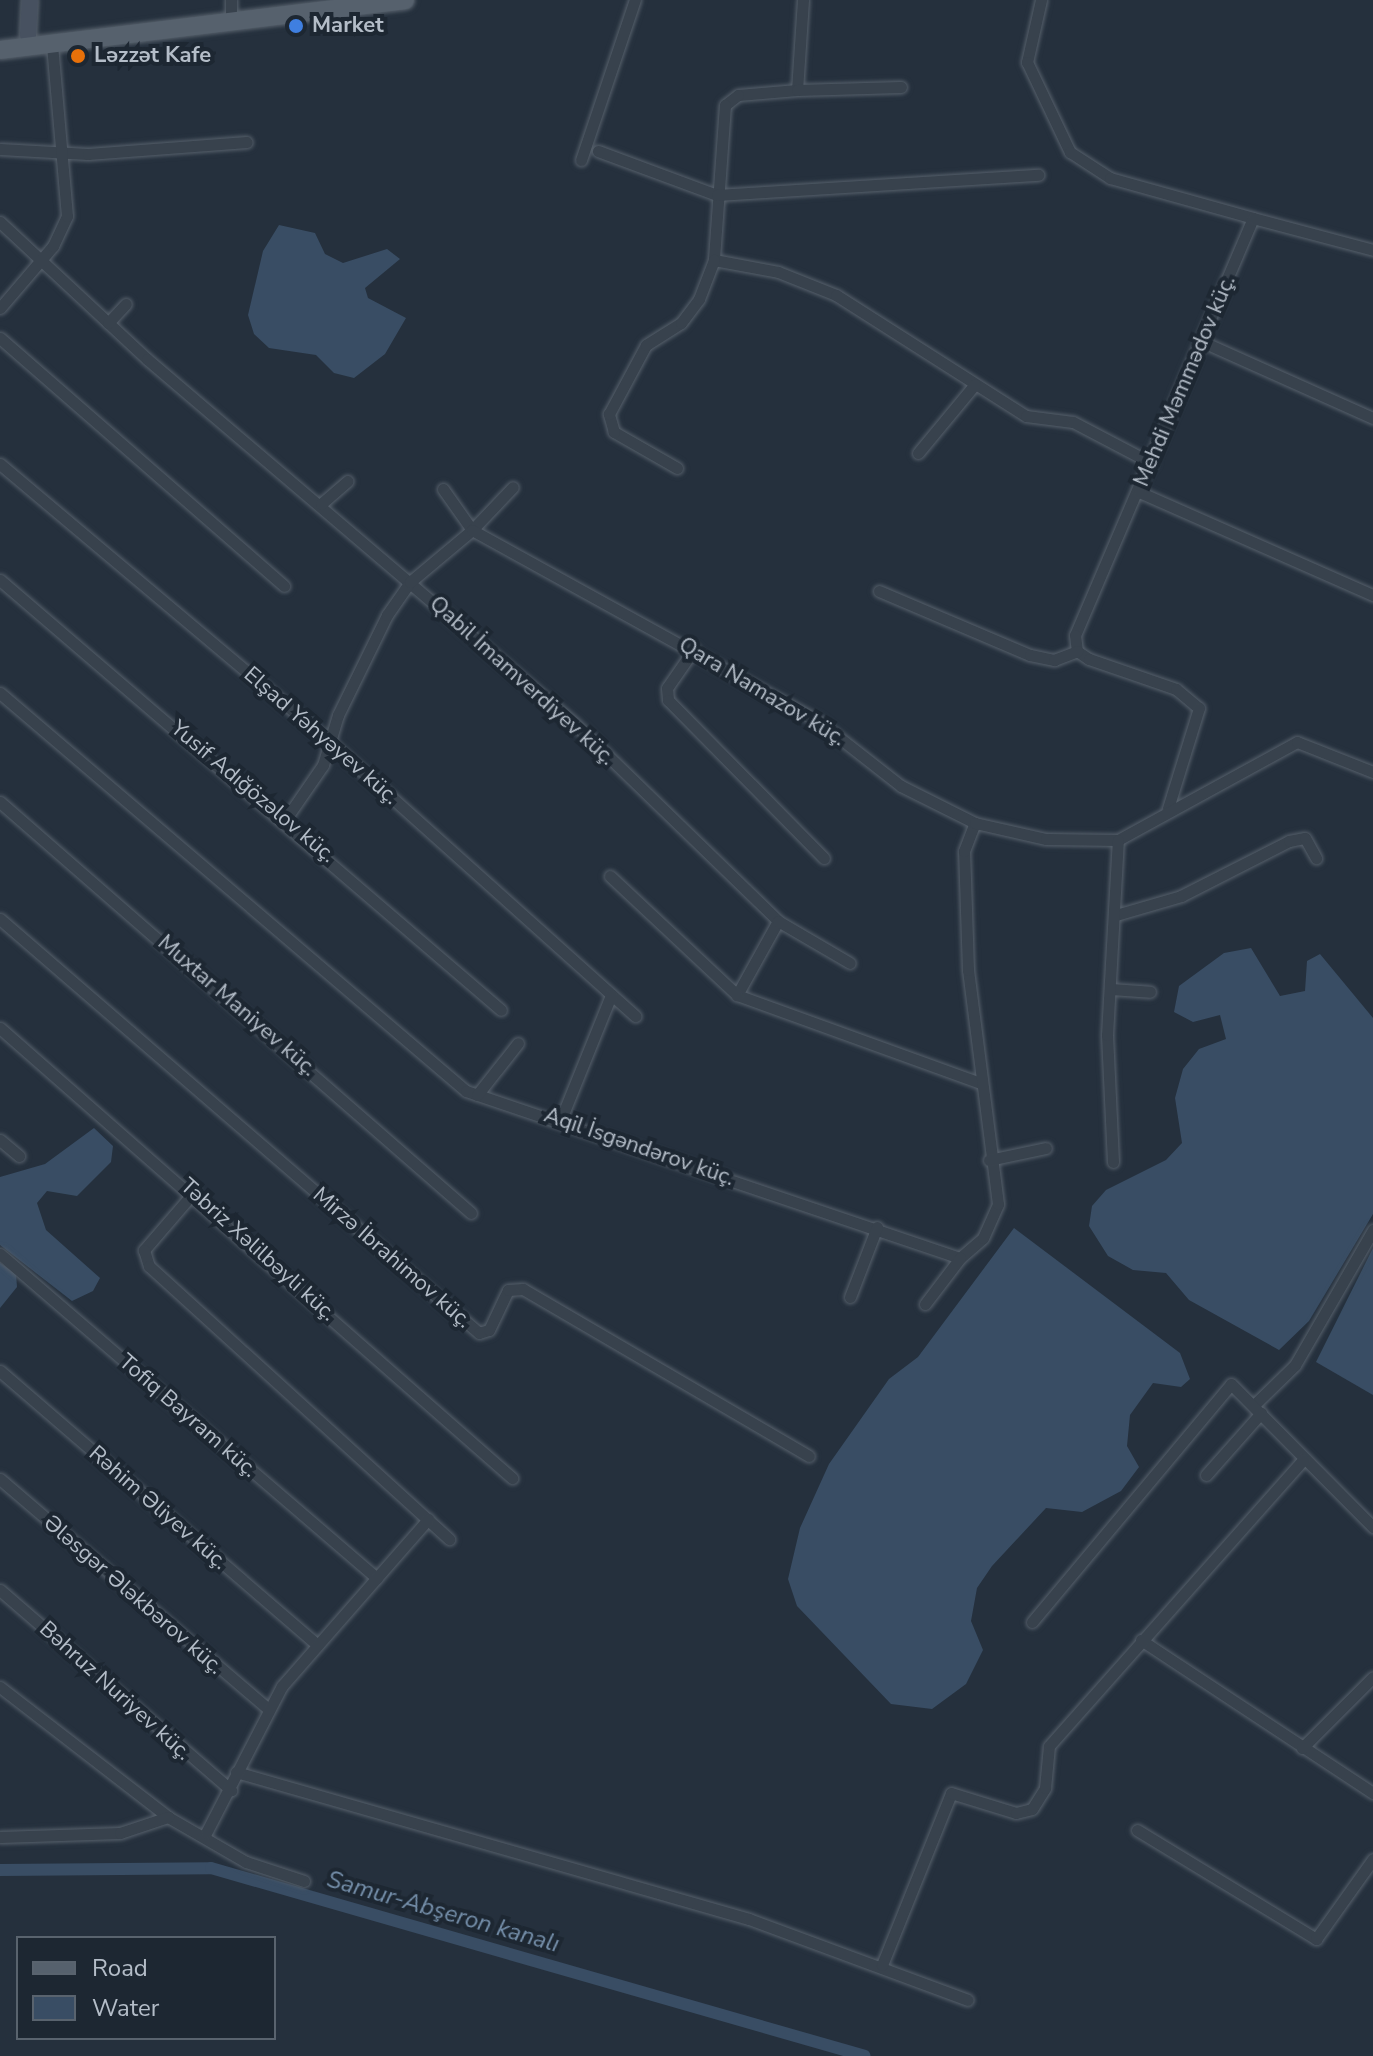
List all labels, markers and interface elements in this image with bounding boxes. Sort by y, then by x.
place label: Market [312,13,384,39]
marker: Market [287,17,305,35]
place label: Ləzzət Kafe [94,43,211,69]
marker: Ləzzət Kafe [69,47,87,65]
street label: Mehdi Məmmədov küç. [1128,271,1242,491]
street label: Qabil İmamverdiyev küç. [424,591,620,771]
street label: Qara Namazov küç. [674,632,850,752]
street label: Elşad Yəhyəyev küç. [238,662,404,810]
street label: Yusif Adığözəlov küç. [165,715,341,869]
street label: Muxtar Maniyev küç. [152,930,322,1082]
street label: Aqil İsgəndərov küç. [540,1102,738,1192]
street label: Təbriz Xəlilbəyli küç. [175,1173,341,1327]
street label: Mirzə İbrahimov küç. [307,1182,477,1334]
street label: Tofiq Bayram küç. [113,1349,263,1483]
street label: Rəhim Əliyev küç. [83,1441,233,1575]
street label: Ələsgər Ələkbərov küç. [38,1510,228,1680]
street label: Bəhruz Nuriyev küç. [34,1616,196,1766]
water label: Samur-Abşeron kanalı [324,1865,562,1959]
legend [16,1936,276,2040]
text: Road [92,1952,148,1984]
text: Water [92,1992,159,2024]

